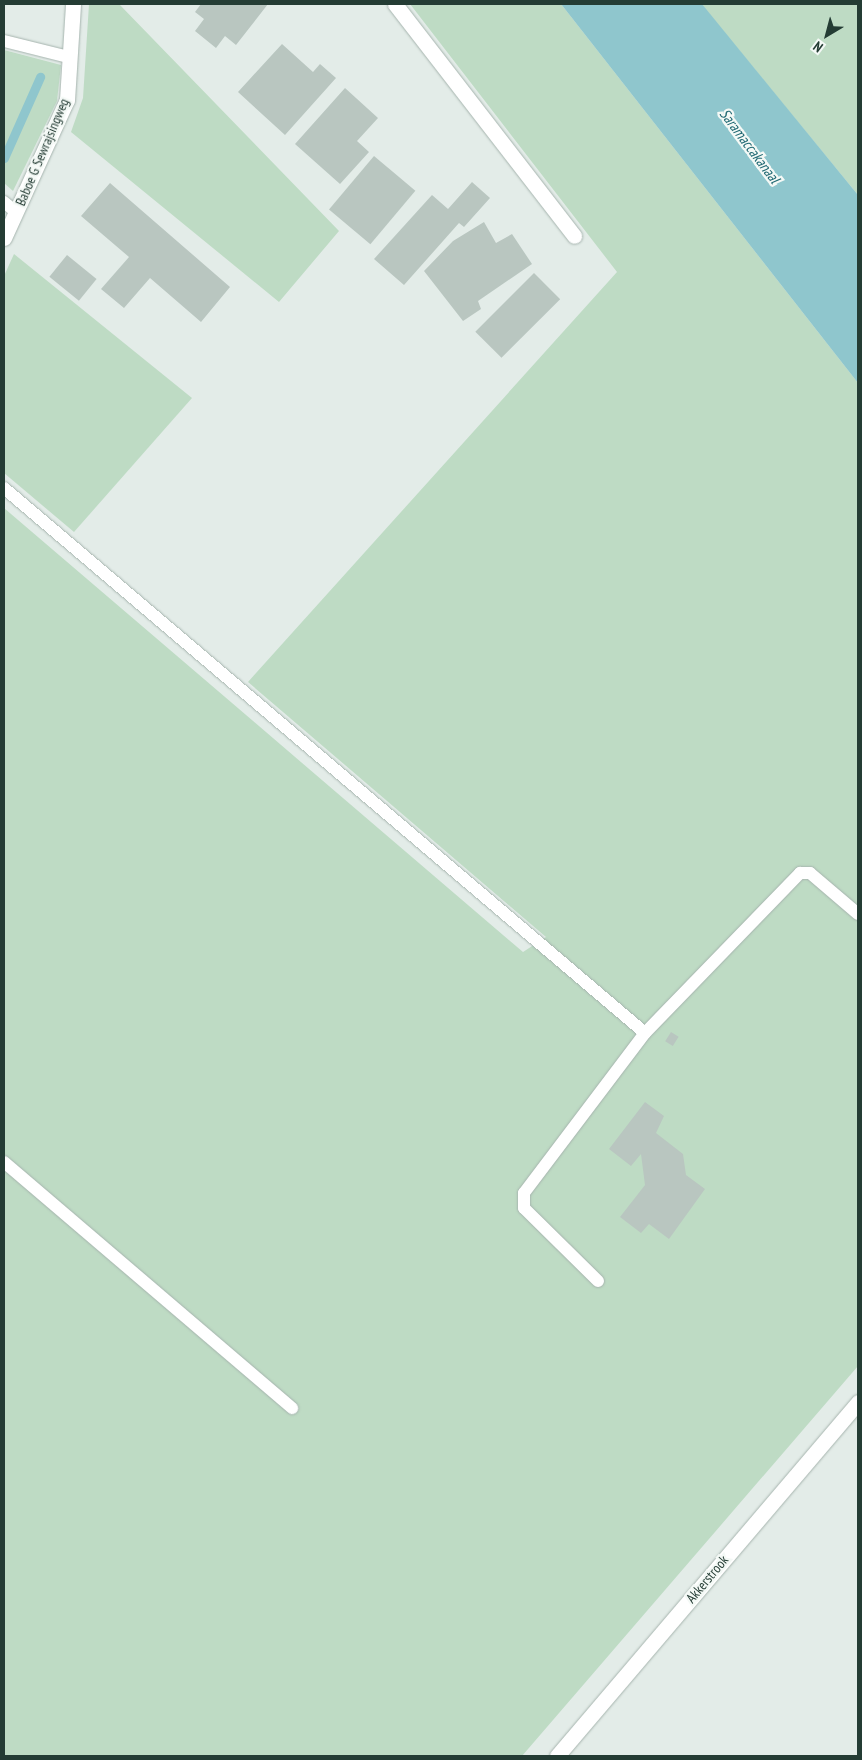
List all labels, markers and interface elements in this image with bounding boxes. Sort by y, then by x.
north arrow [802,10,852,60]
text: N [810,38,826,56]
street label: Baboe G Sewrajsingweg [12,96,72,208]
water label: Saramaccakanaal [716,105,784,187]
street label: Akkerstrook [682,1552,732,1606]

